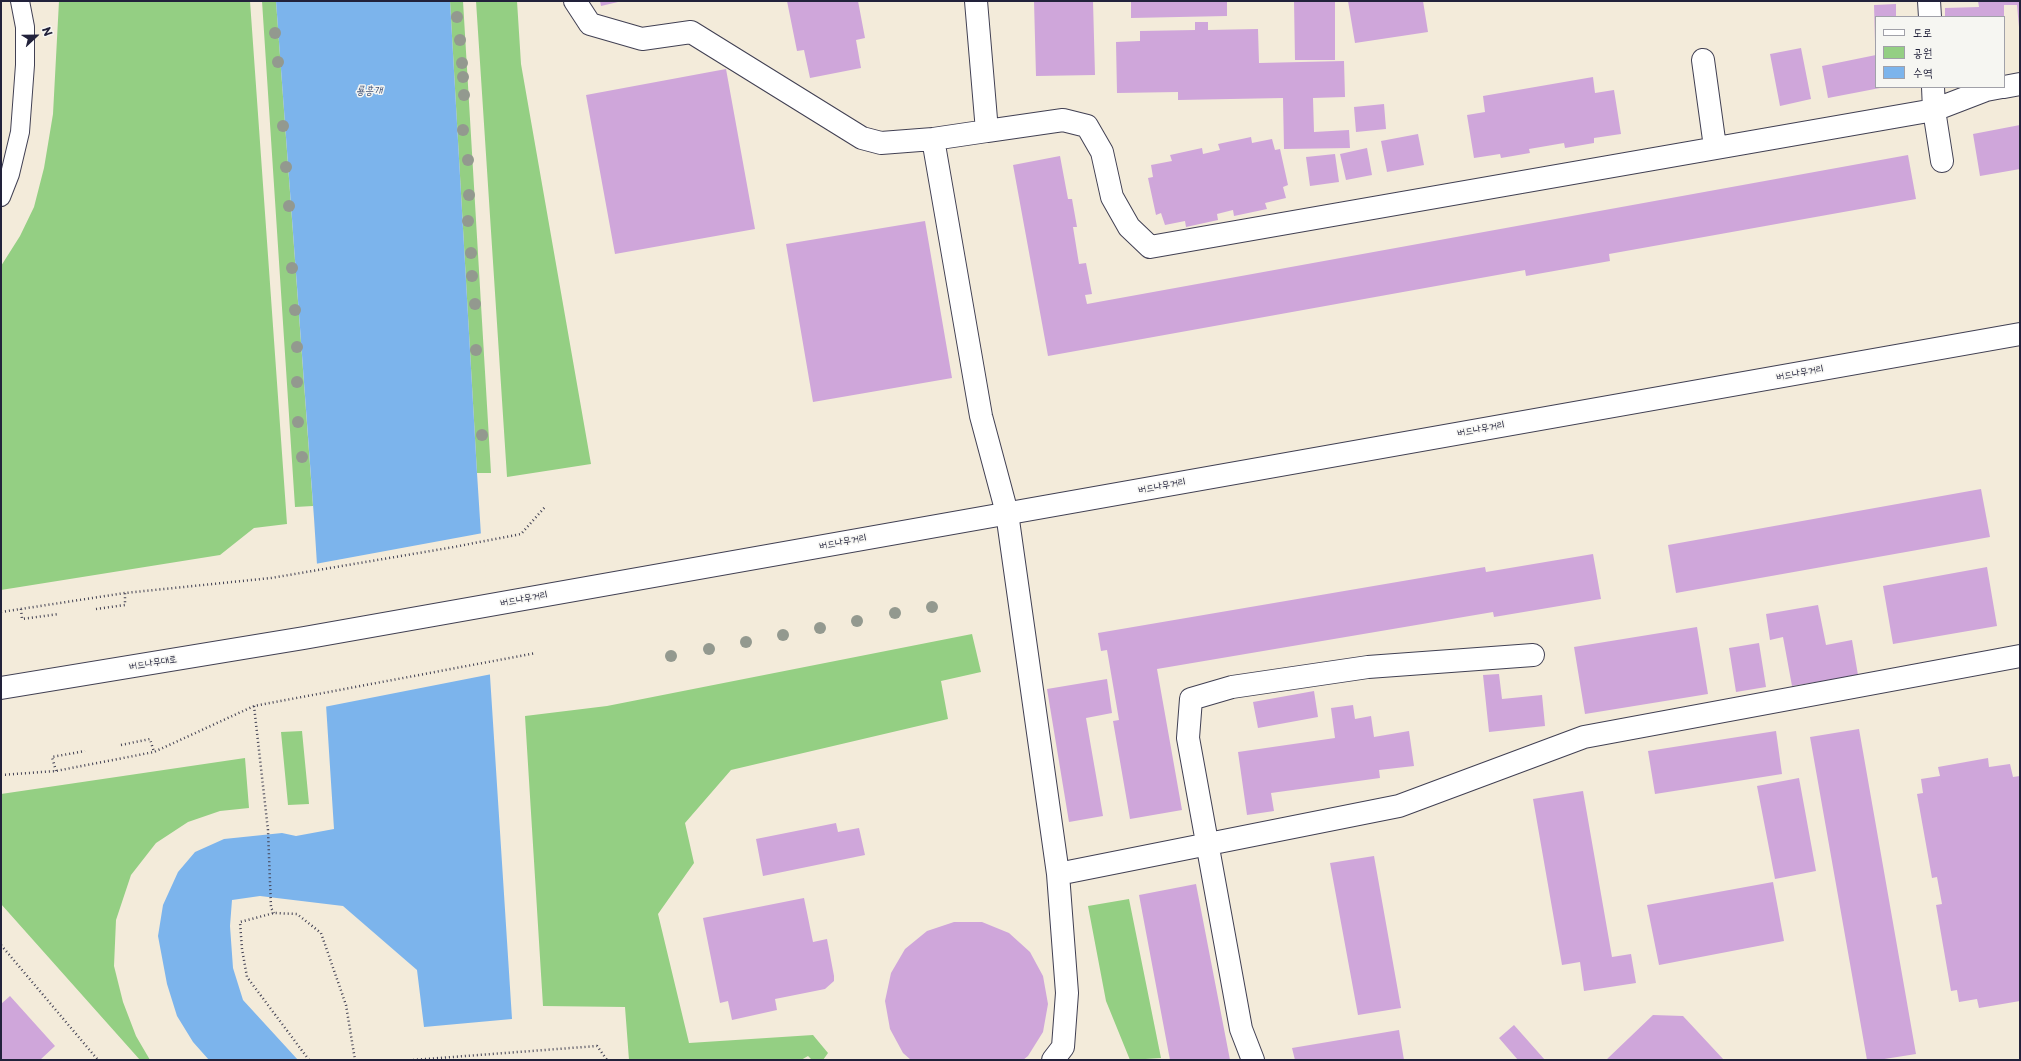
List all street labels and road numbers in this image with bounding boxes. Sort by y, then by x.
street label: 버드나무거리 [1775,363,1825,383]
street label: 버드나무거리 [1456,419,1506,439]
street label: 버드나무거리 [1137,476,1187,496]
street label: 버드나무거리 [818,532,868,552]
street label: 버드나무거리 [499,589,549,609]
street label: 버드나무대로 [128,653,178,673]

